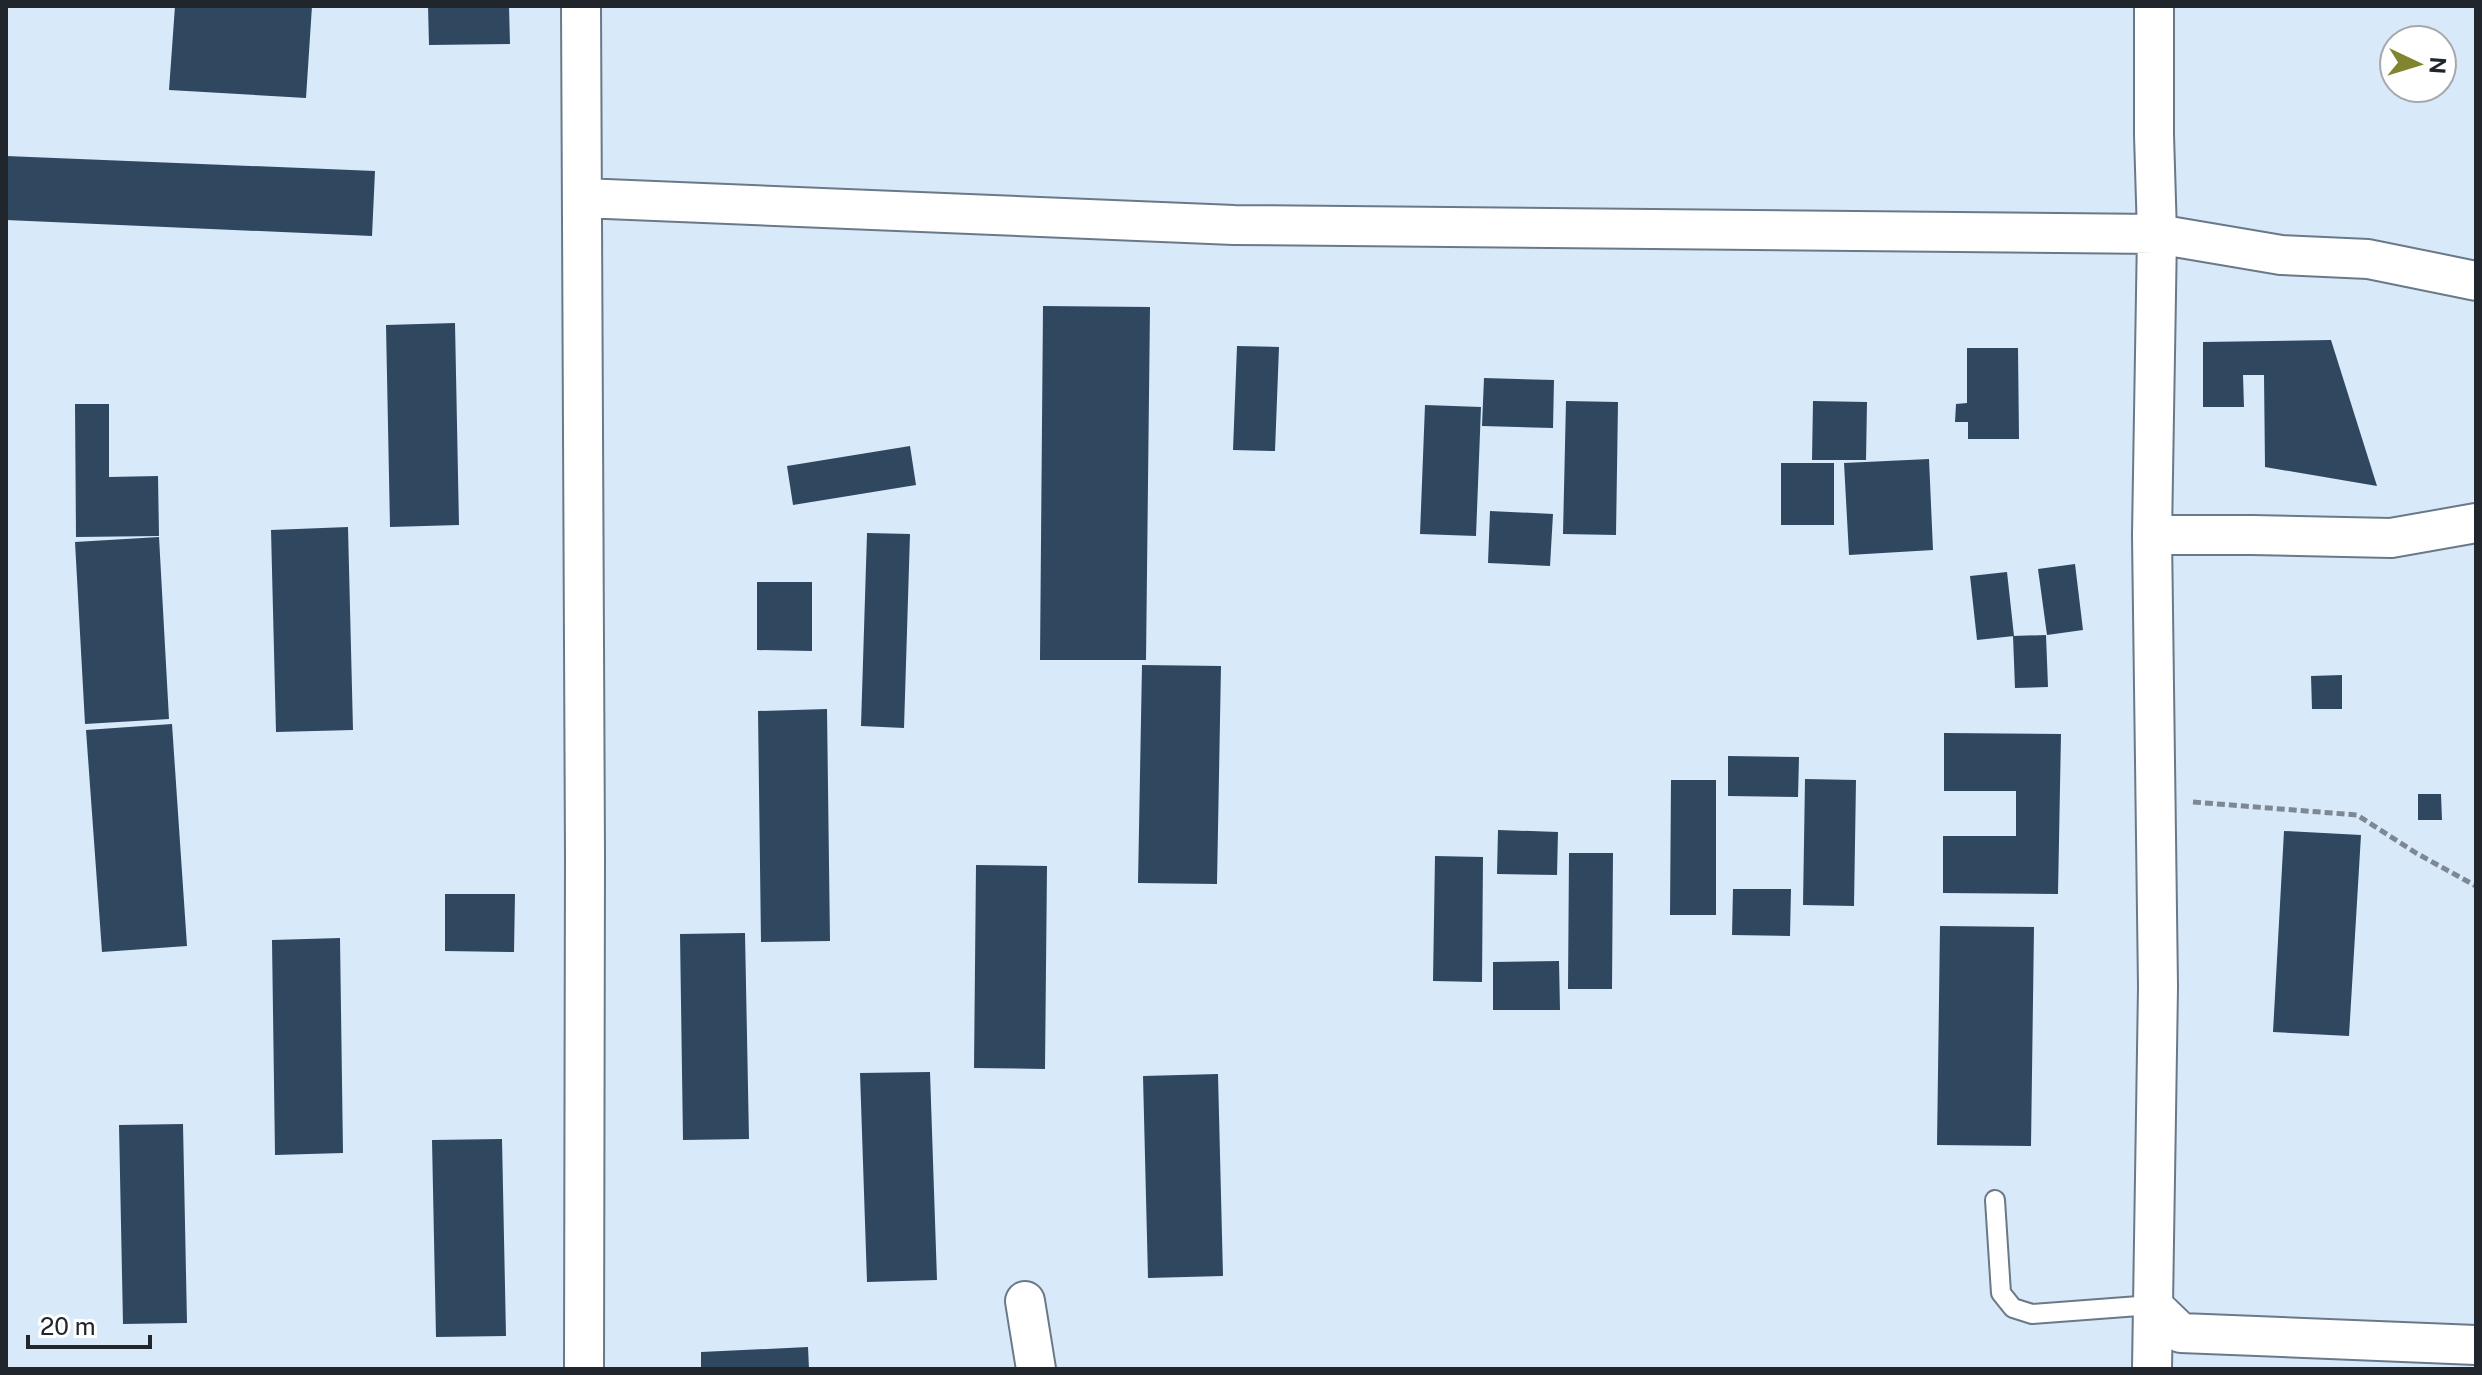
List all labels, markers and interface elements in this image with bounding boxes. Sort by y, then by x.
north arrow [2378,24,2458,104]
text: N [2424,56,2452,75]
scale bar [28,1299,150,1349]
text: 20 m [40,1312,96,1340]

